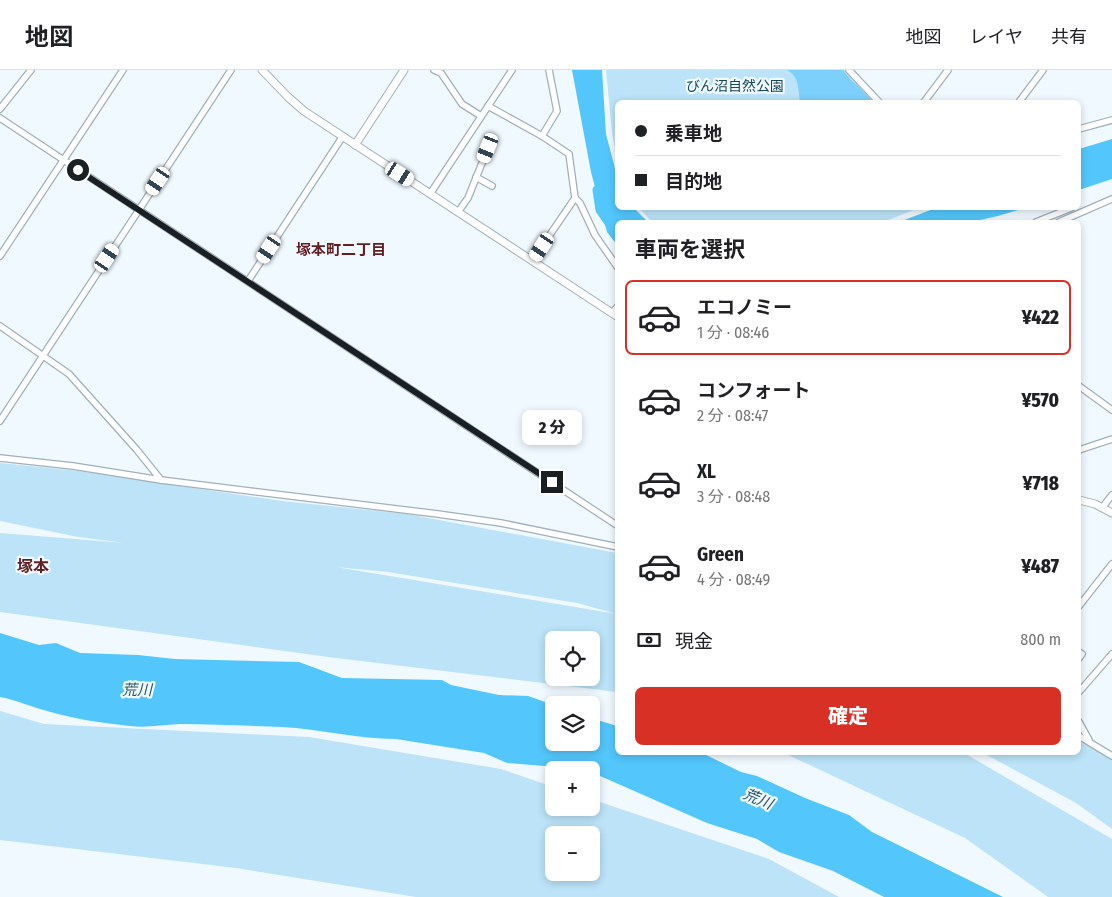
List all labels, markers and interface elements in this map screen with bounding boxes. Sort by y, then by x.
text: 地図 [25,23,73,51]
text: 地図 [906,26,942,48]
text: レイヤ [970,26,1023,48]
text: 共有 [1051,26,1087,48]
park label: びん沼自然公園 [686,78,784,95]
text: 乗車地 [665,122,722,145]
car [475,131,500,165]
route start [67,159,89,181]
car [383,160,416,188]
car [143,164,172,198]
text: 目的地 [665,170,722,193]
car [527,230,556,264]
car [254,232,283,266]
text: 車両を選択 [635,236,745,263]
car [92,241,121,275]
district label: 塚本町二丁目 [296,241,386,259]
icon: car [637,295,682,340]
text: エコノミー [697,296,792,319]
text: ¥422 [1022,306,1059,329]
text: 1 分 · 08:46 [697,323,769,342]
icon: car [637,378,682,423]
text: コンフォート [697,379,810,402]
text: ¥570 [1022,389,1059,412]
text: 2 分 · 08:47 [697,406,768,425]
callout: 2 分 [522,410,582,444]
text: 2 分 [539,418,565,437]
text: XL [697,460,716,483]
icon: car [637,461,682,506]
route end [541,471,563,493]
text: ¥718 [1022,472,1059,495]
text: 3 分 · 08:48 [697,487,770,506]
text: Green [697,543,744,566]
icon: car [637,544,682,589]
text: ¥487 [1021,555,1059,578]
district label: 塚本 [17,557,49,576]
text: 4 分 · 08:49 [697,570,770,589]
icon: cash [635,626,663,654]
text: 現金 [675,630,713,653]
text: 800 m [1020,630,1061,649]
map controls [545,631,600,881]
button: locate [545,631,600,686]
water label: 荒川 [122,681,154,699]
button: 確定 [635,687,1061,745]
button: layers [545,696,600,751]
button: + [545,761,600,816]
water label: 荒川 [741,785,777,814]
button: − [545,826,600,881]

